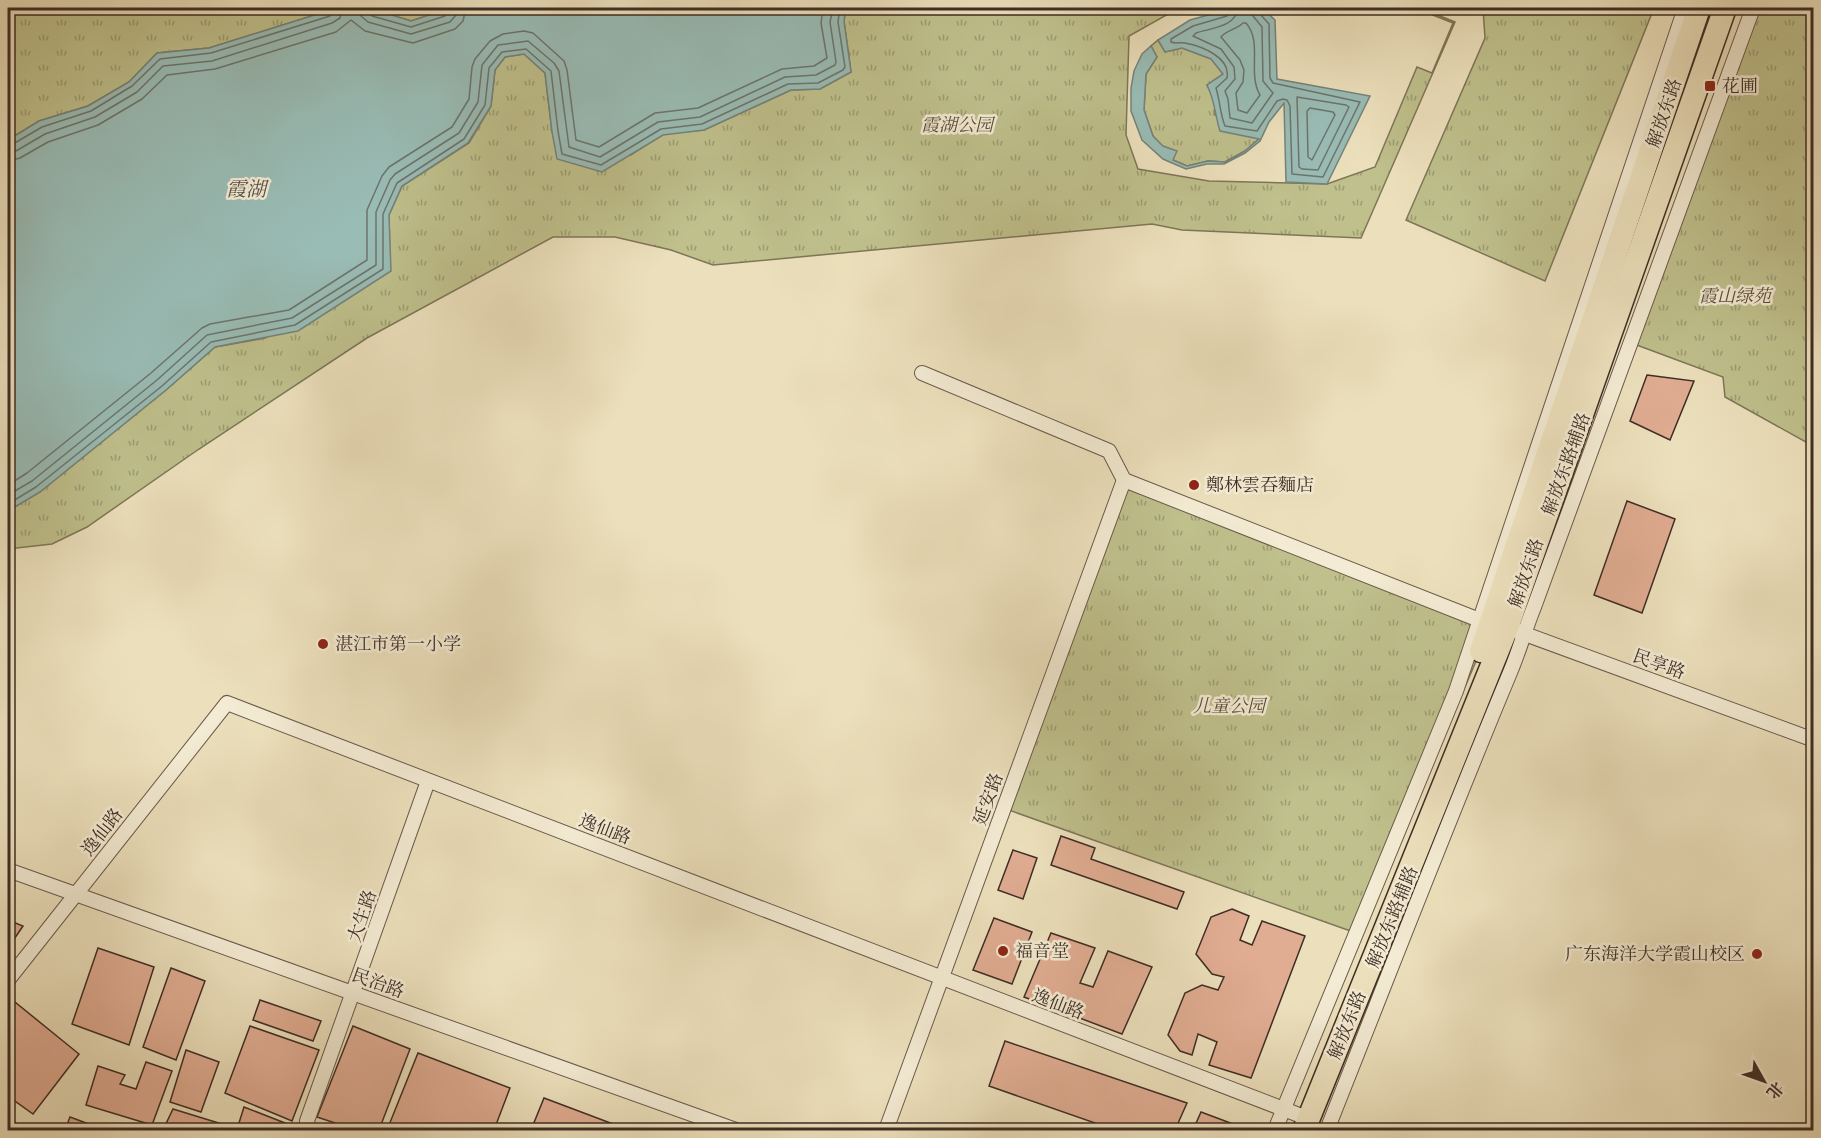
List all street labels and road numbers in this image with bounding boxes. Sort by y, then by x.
street label: 解放东路 [1643,76,1687,151]
street label: 解放东路辅路 [1538,410,1596,519]
street label: 解放东路 [1505,536,1549,611]
street label: 民享路 [1630,645,1688,685]
street label: 延安路 [969,770,1009,828]
street label: 逸仙路 [77,805,128,861]
street label: 逸仙路 [575,810,634,850]
street label: 解放东路辅路 [1362,863,1423,972]
street label: 大生路 [344,887,382,945]
street label: 民治路 [349,964,407,1004]
street label: 逸仙路 [1028,985,1087,1025]
street label: 解放东路 [1324,988,1372,1063]

